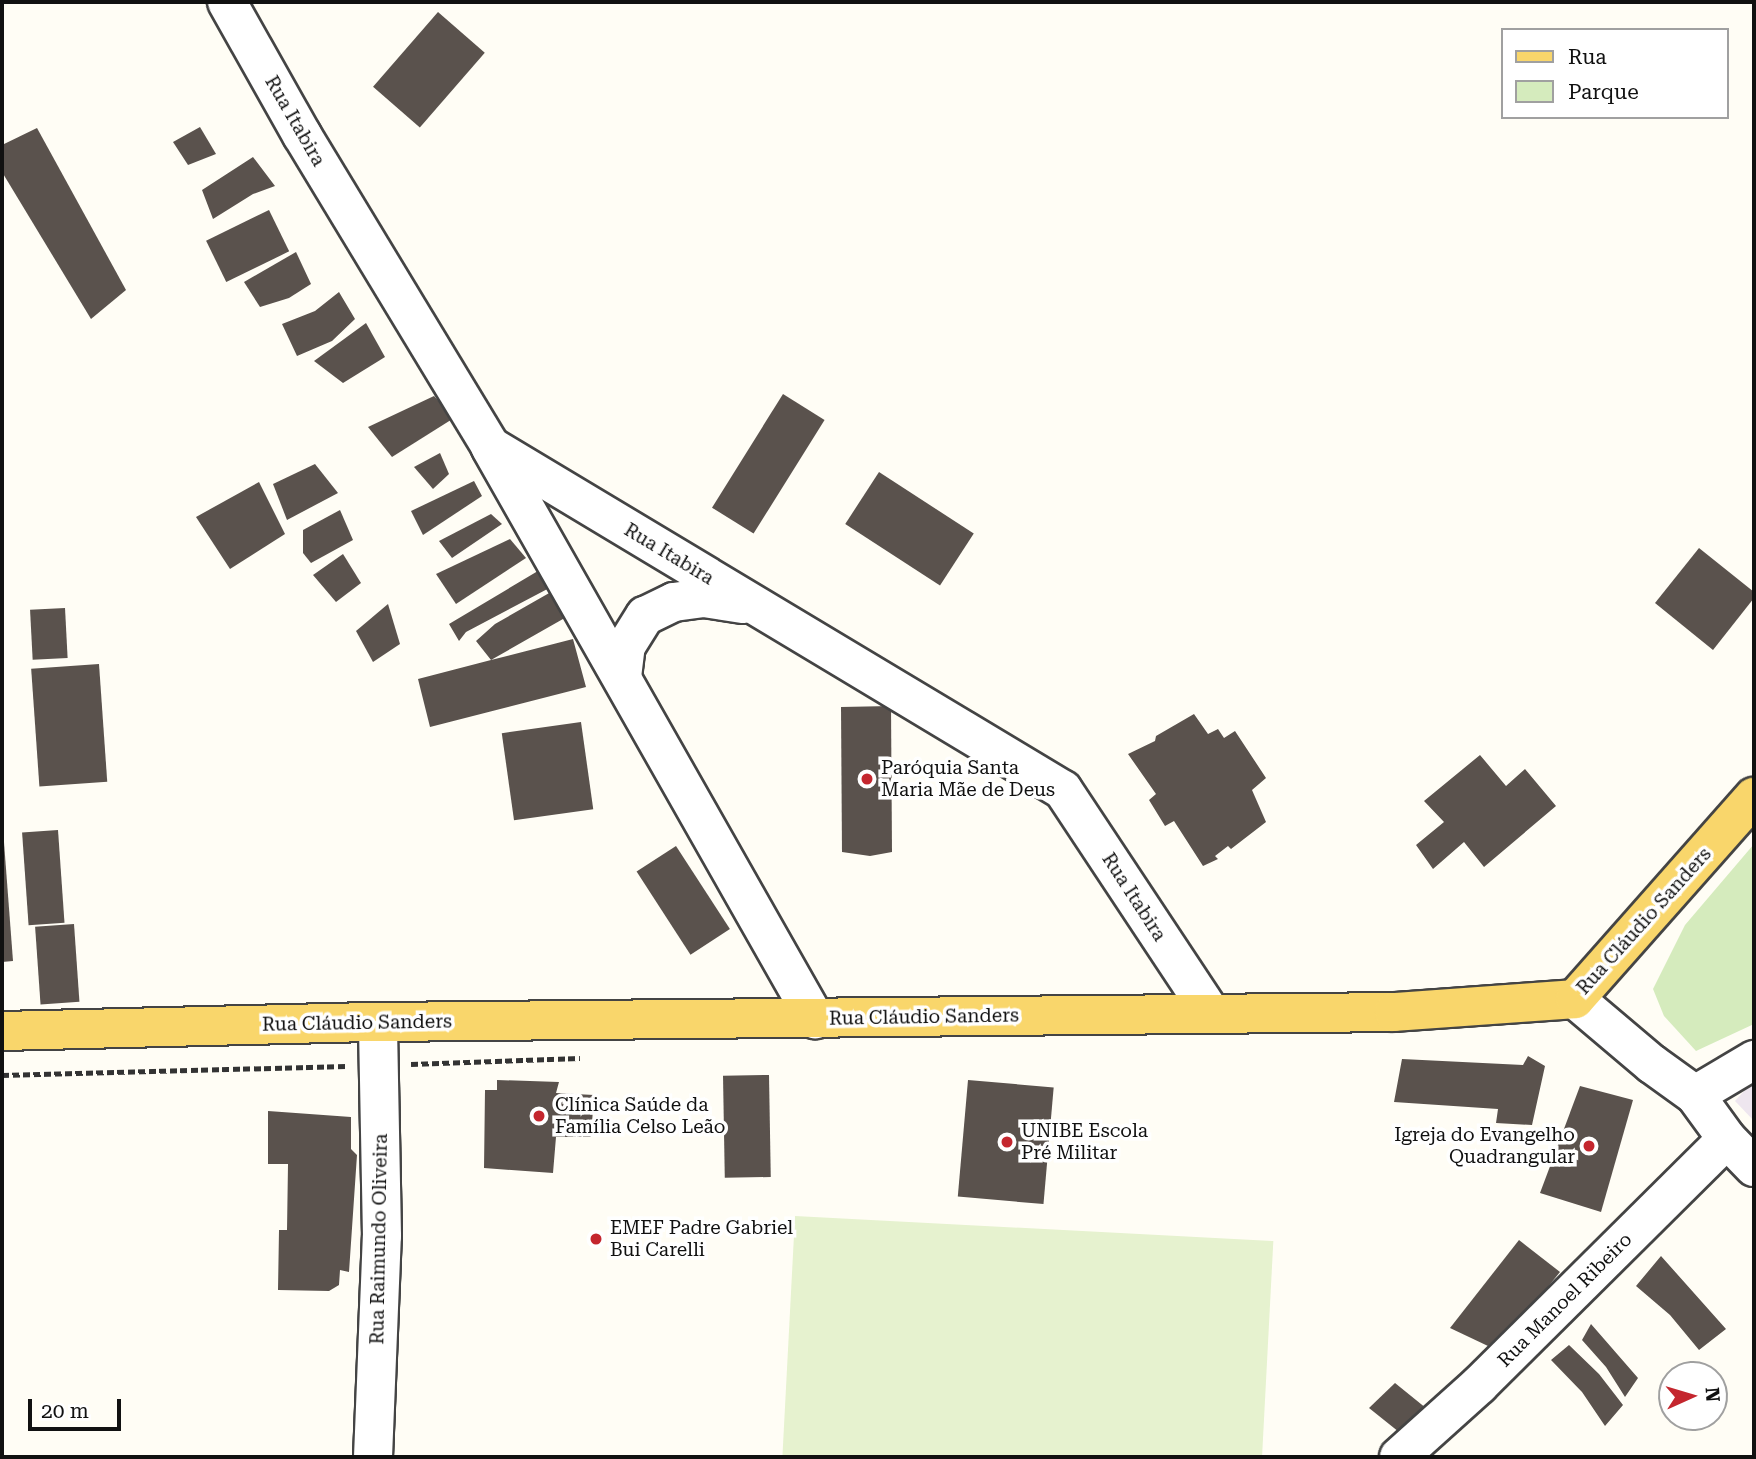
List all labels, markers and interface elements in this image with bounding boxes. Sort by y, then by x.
legend [1500,28,1728,119]
text: Rua [1568,45,1607,69]
street label: Rua Itabira [260,72,330,170]
text: Parque [1568,80,1639,104]
street label: Rua Itabira [620,518,718,590]
place label: Paróquia Santa Maria Mãe de Deus [881,757,1055,801]
marker: Paróquia Santa Maria Mãe de Deus [859,771,875,787]
street label: Rua Cláudio Sanders [1572,843,1716,999]
street label: Rua Itabira [1097,849,1171,945]
street label: Rua Cláudio Sanders [829,1004,1019,1030]
street label: Rua Cláudio Sanders [262,1010,452,1036]
place label: Clínica Saúde da Família Celso Leão [555,1094,725,1138]
marker: Clínica Saúde da Família Celso Leão [529,1106,549,1126]
place label: UNIBE Escola Pré Militar [1021,1120,1148,1164]
place label: Igreja do Evangelho Quadrangular [1394,1124,1575,1168]
street label: Rua Raimundo Oliveira [366,1133,392,1345]
marker: UNIBE Escola Pré Militar [999,1134,1015,1150]
marker: Igreja do Evangelho Quadrangular [1581,1138,1597,1154]
place label: EMEF Padre Gabriel Bui Carelli [610,1217,793,1261]
street label: Rua Manoel Ribeiro [1493,1228,1637,1372]
marker: EMEF Padre Gabriel Bui Carelli [588,1231,604,1247]
north arrow [1658,1361,1728,1431]
scale bar [32,1386,124,1430]
text: N [1700,1387,1724,1403]
text: 20 m [41,1399,89,1423]

